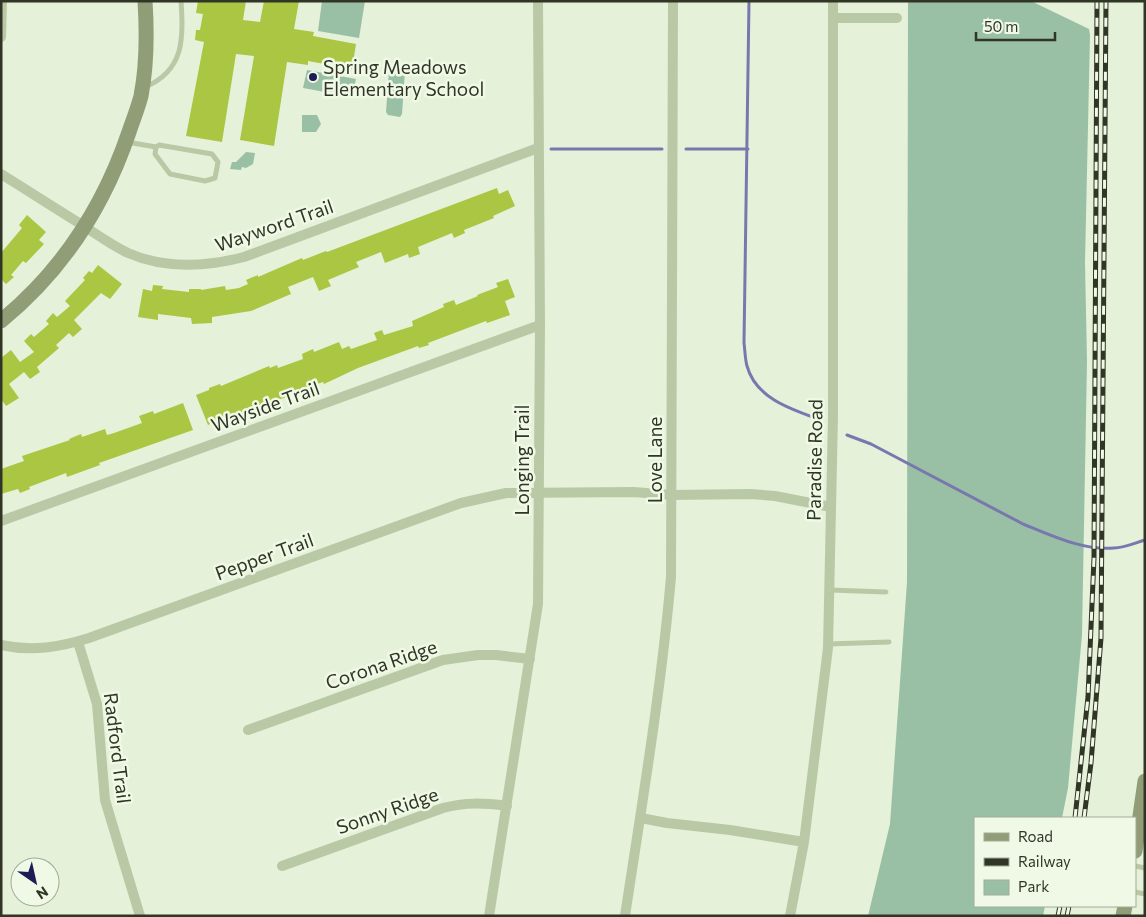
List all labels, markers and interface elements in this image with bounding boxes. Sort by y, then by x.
scale bar [976,10,1055,42]
text: 50 m [984,17,1018,35]
place label: Spring Meadows Elementary School [323,55,484,100]
marker: Spring Meadows Elementary School [307,71,319,83]
street label: Wayword Trail [212,194,336,256]
street label: Wayside Trail [208,376,322,436]
street label: Paradise Road [801,399,827,521]
street label: Longing Trail [510,405,533,515]
street label: Love Lane [643,417,666,503]
street label: Pepper Trail [212,528,316,584]
street label: Corona Ridge [322,634,440,694]
street label: Radford Trail [100,691,136,805]
street label: Sonny Ridge [333,782,441,838]
legend [974,817,1136,907]
text: Road [1018,827,1053,845]
text: Railway [1018,852,1071,870]
north arrow [10,857,60,907]
text: Park [1018,877,1049,895]
text: N [33,883,52,903]

